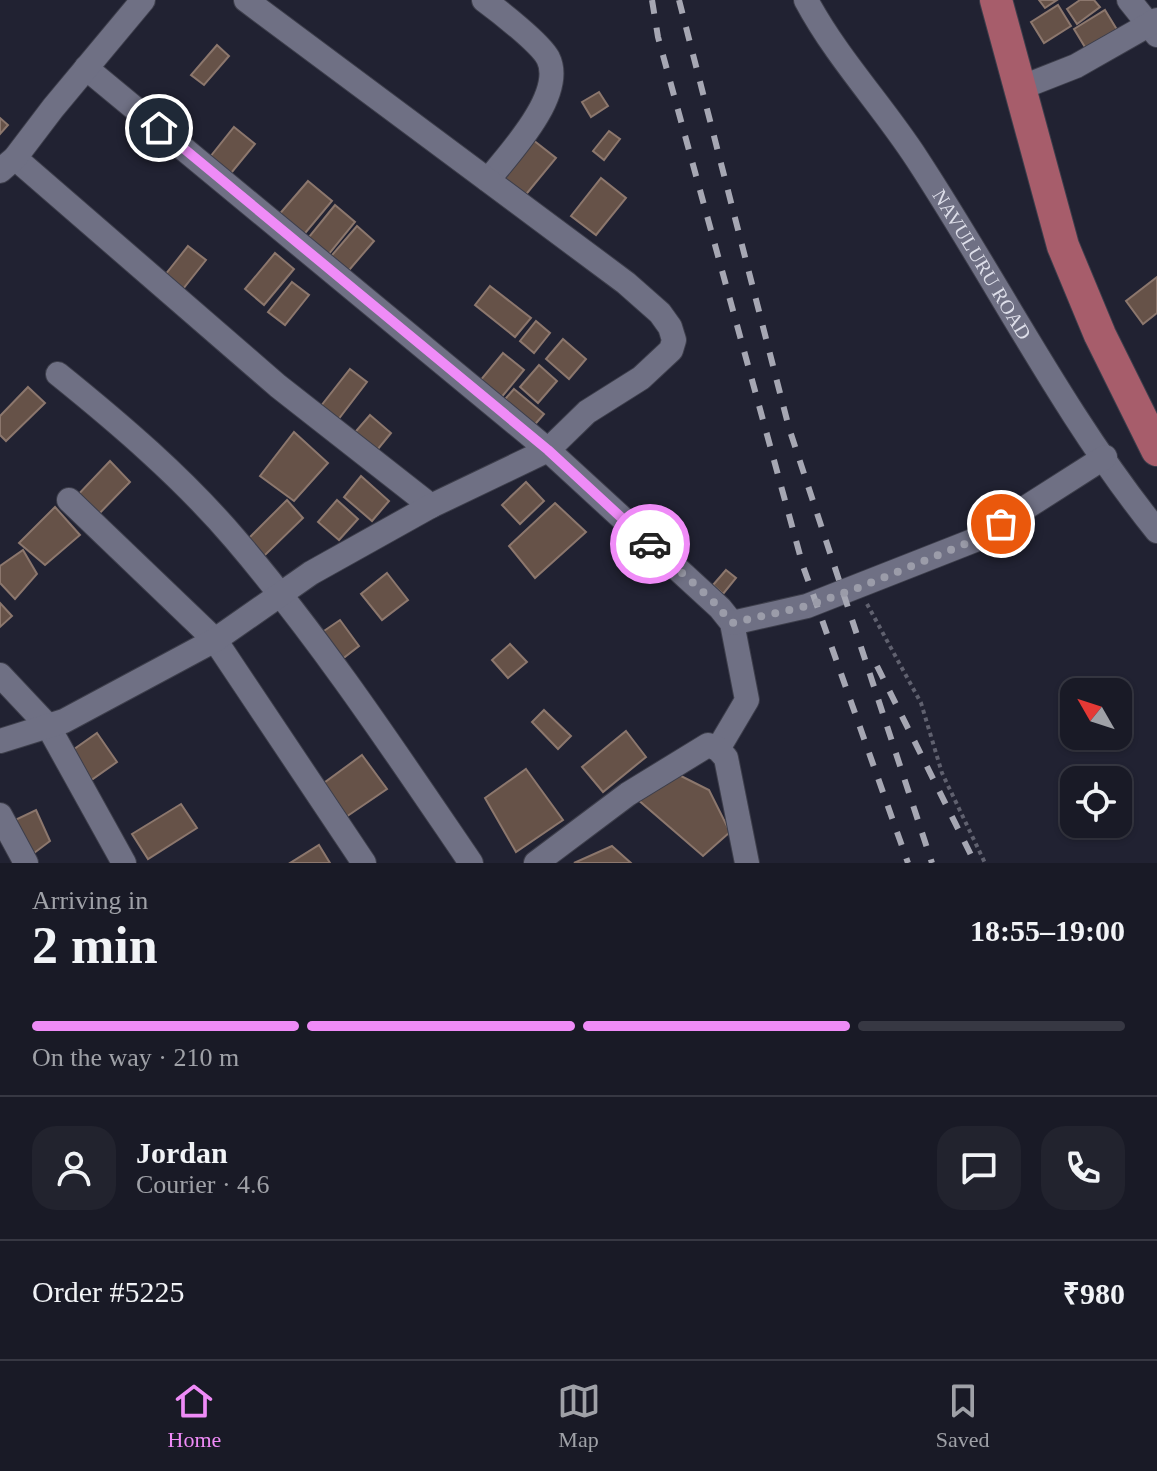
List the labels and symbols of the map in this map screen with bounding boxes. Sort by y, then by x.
pin [125,94,193,162]
street label: NAVULURU ROAD [928,185,1036,343]
pin [967,490,1035,558]
courier [610,504,690,584]
north arrow [1060,678,1132,750]

